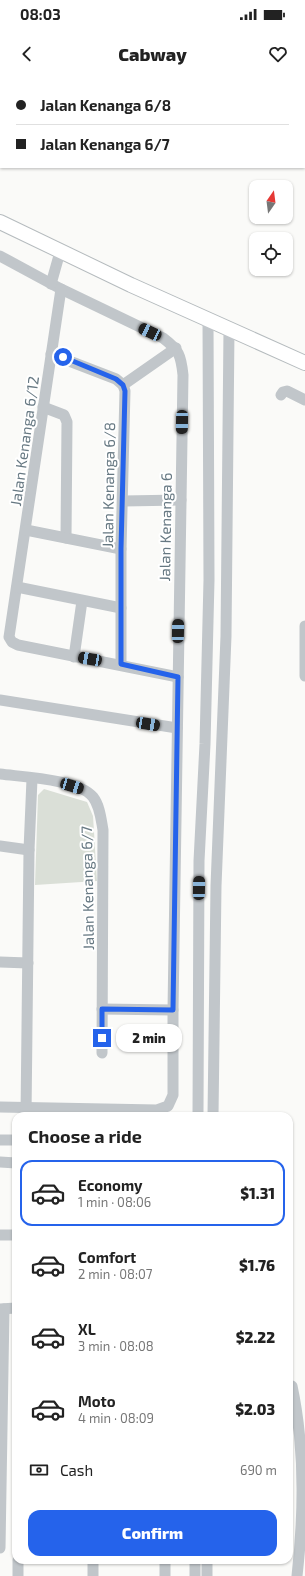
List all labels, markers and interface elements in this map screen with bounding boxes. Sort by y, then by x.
text: 08:03 [20,5,61,23]
icon: back [16,43,38,65]
text: Cabway [118,43,187,65]
icon: heart [267,43,289,65]
text: Jalan Kenanga 6/8 [40,96,171,114]
text: Jalan Kenanga 6/7 [40,135,170,153]
north arrow [249,180,293,224]
map controls [249,180,293,276]
button: locate [249,232,293,276]
car [137,321,163,343]
route start [54,348,72,366]
street label: Jalan Kenanga 6/12 [6,375,42,507]
car [176,410,188,434]
street label: Jalan Kenanga 6/8 [98,422,118,548]
street label: Jalan Kenanga 6 [155,472,175,582]
car [172,619,184,643]
car [77,651,103,667]
car [135,716,161,732]
car [59,777,85,795]
street label: Jalan Kenanga 6/7 [77,825,97,950]
car [193,876,205,900]
callout: 2 min [116,1024,182,1052]
route end [93,1029,111,1047]
text: 2 min [132,1030,166,1046]
text: Choose a ride [28,1125,142,1147]
icon: car [30,1175,66,1211]
text: Economy [78,1176,143,1194]
text: $1.31 [240,1184,275,1202]
text: 1 min · 08:06 [78,1194,151,1210]
icon: car [30,1247,66,1283]
text: Comfort [78,1248,136,1266]
text: $1.76 [239,1256,275,1274]
text: 2 min · 08:07 [78,1266,153,1282]
icon: car [30,1319,66,1355]
text: XL [78,1320,96,1338]
text: $2.22 [236,1328,275,1346]
text: 3 min · 08:08 [78,1338,154,1354]
icon: car [30,1391,66,1427]
text: Moto [78,1392,116,1410]
text: $2.03 [235,1400,275,1418]
text: 4 min · 08:09 [78,1410,154,1426]
icon: cash [28,1459,50,1481]
text: Cash [60,1461,93,1479]
text: 690 m [240,1462,277,1478]
button: Confirm [28,1510,277,1556]

